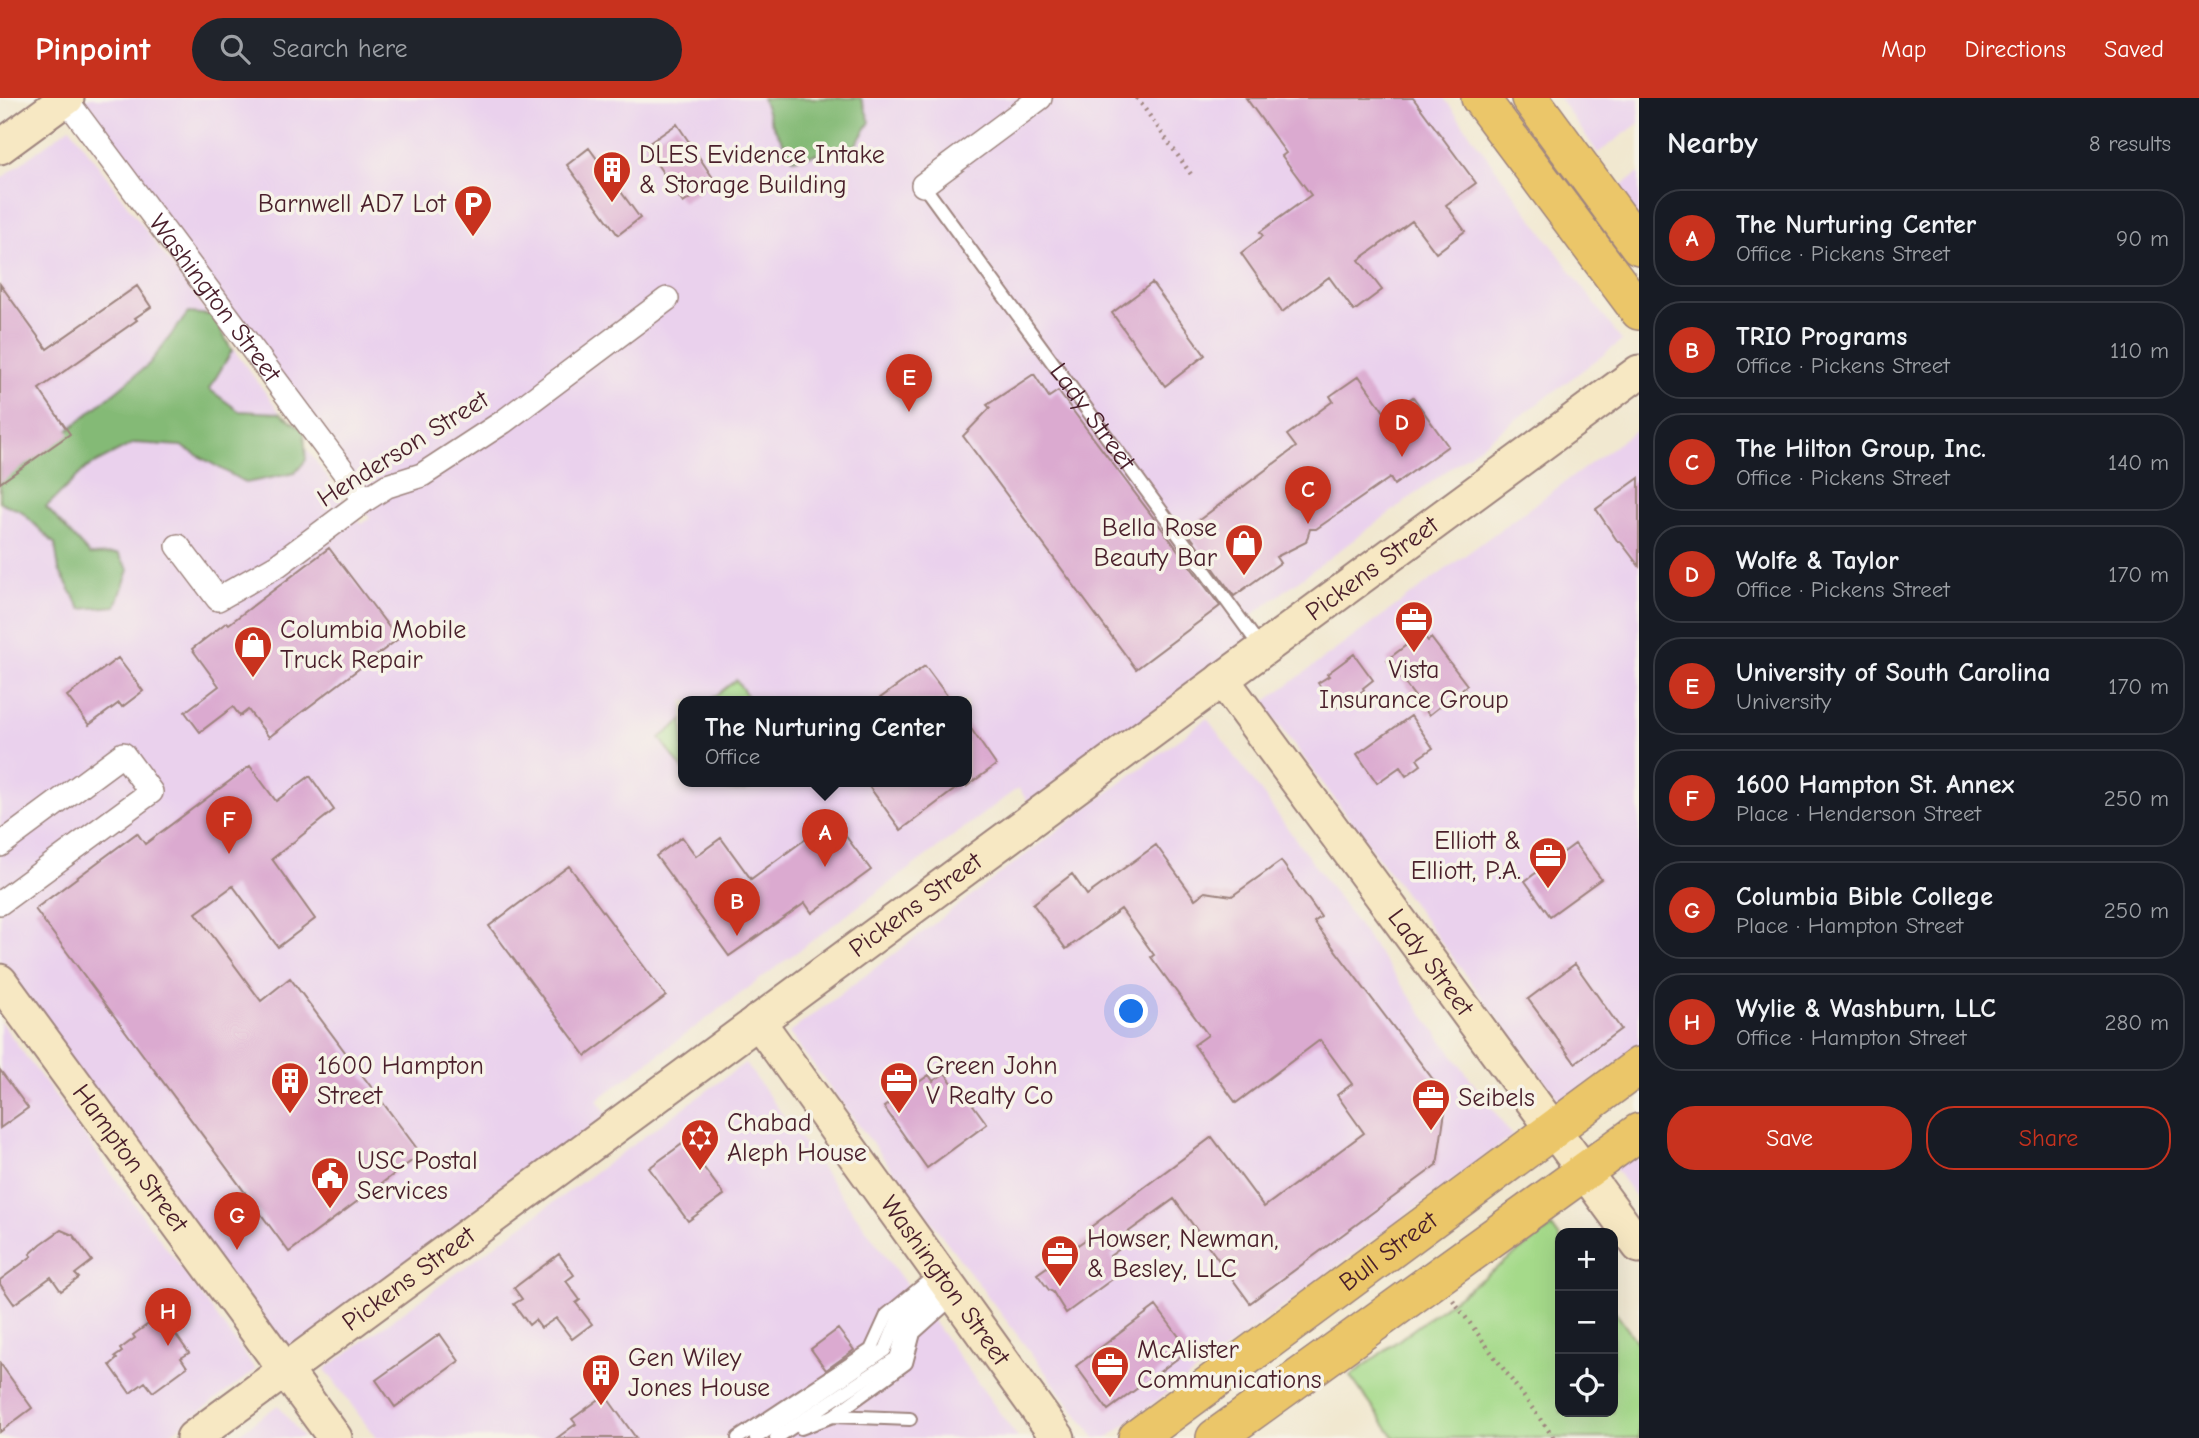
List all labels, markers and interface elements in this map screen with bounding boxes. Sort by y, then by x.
search box [192,18,682,81]
text: Pinpoint [35,30,150,68]
icon: search [216,30,254,68]
text: Search here [272,34,408,64]
text: Map [1881,35,1927,63]
text: Directions [1965,35,2066,63]
text: Saved [2104,35,2164,63]
text: Nearby [1667,126,1758,161]
text: 8 results [2089,130,2171,157]
place label: DLES Evidence Intake & Storage Building [639,140,885,200]
building icon: DLES Evidence Intake & Storage Building [591,149,633,204]
parking icon: Barnwell AD7 Lot [452,183,494,238]
place label: Barnwell AD7 Lot [258,189,448,219]
street label: Washington Street [142,209,288,389]
text: The Nurturing Center [1736,210,1976,240]
text: A [1686,225,1698,252]
text: 90 m [2116,225,2169,252]
text: Office · Pickens Street [1736,240,1950,267]
text: TRIO Programs [1736,322,1907,352]
text: B [1685,337,1699,364]
text: 110 m [2110,337,2169,364]
text: Office · Pickens Street [1736,352,1950,379]
pin: E [886,354,932,412]
street label: Lady Street [1043,357,1142,477]
street label: Henderson Street [312,384,495,514]
pin: D [1379,399,1425,457]
text: The Hilton Group, Inc. [1736,434,1986,464]
text: C [1685,449,1699,476]
text: 140 m [2108,449,2169,476]
text: Office · Pickens Street [1736,464,1950,491]
pin: C [1285,466,1331,524]
street label: Pickens Street [1300,509,1446,627]
place label: Bella Rose Beauty Bar [1094,513,1218,573]
shop icon: Bella Rose Beauty Bar [1223,522,1265,577]
text: Wolfe & Taylor [1736,546,1899,576]
text: D [1685,561,1699,588]
text: 170 m [2108,561,2169,588]
text: Office · Pickens Street [1736,576,1950,603]
office icon: Vista Insurance Group [1393,599,1435,654]
place label: Columbia Mobile Truck Repair [280,615,466,675]
shop icon: Columbia Mobile Truck Repair [232,624,274,679]
place label: Vista Insurance Group [1319,655,1509,715]
text: University of South Carolina [1736,658,2050,688]
text: E [1685,673,1699,700]
text: 170 m [2108,673,2169,700]
text: University [1736,688,1831,715]
popup [678,696,972,787]
text: The Nurturing Center [705,713,945,743]
text: Office [705,743,760,770]
text: 1600 Hampton St. Annex [1736,770,2014,800]
text: F [1685,785,1699,812]
text: 250 m [2104,785,2169,812]
pin: F [206,796,252,854]
text: Place · Henderson Street [1736,800,1981,827]
pin: A [802,809,848,867]
place label: Elliott & Elliott, P.A. [1411,826,1521,886]
office icon: Elliott & Elliott, P.A. [1527,835,1569,890]
street label: Pickens Street [844,846,989,964]
pin: B [714,878,760,936]
text: Columbia Bible College [1736,882,1993,912]
text: G [1684,897,1700,924]
text: 250 m [2104,897,2169,924]
street label: Lady Street [1381,903,1481,1023]
text: Place · Hampton Street [1736,912,1963,939]
your location [1114,994,1148,1028]
text: Wylie & Washburn, LLC [1736,994,1996,1024]
text: H [1684,1009,1700,1036]
text: 280 m [2104,1009,2169,1036]
text: Office · Hampton Street [1736,1024,1966,1051]
place label: 1600 Hampton Street [317,1051,484,1111]
place label: Green John V Realty Co [926,1051,1058,1111]
building icon: 1600 Hampton Street [269,1060,311,1115]
office icon: Green John V Realty Co [878,1060,920,1115]
office icon: Seibels [1410,1077,1452,1132]
street label: Hampton Street [66,1079,195,1240]
place label: Seibels [1458,1083,1535,1113]
button: Save [1667,1106,1912,1170]
button: Share [1926,1106,2171,1170]
place label: Chabad Aleph House [727,1108,867,1168]
synagogue icon: Chabad Aleph House [679,1117,721,1172]
place label: USC Postal Services [357,1146,478,1206]
public building icon: USC Postal Services [309,1155,351,1210]
street label: Washington Street [874,1190,1017,1373]
pin: G [214,1192,260,1250]
street label: Bull Street [1333,1205,1445,1298]
street label: Pickens Street [337,1219,482,1338]
place label: Howser, Newman, & Besley, LLC [1087,1224,1279,1284]
map controls [1555,1228,1618,1417]
button: + [1555,1228,1618,1291]
office icon: Howser, Newman, & Besley, LLC [1039,1233,1081,1288]
pin: H [145,1288,191,1346]
button: − [1555,1291,1618,1354]
place label: McAlister Communications [1137,1335,1322,1395]
place label: Gen Wiley Jones House [628,1343,770,1403]
office icon: McAlister Communications [1089,1344,1131,1399]
building icon: Gen Wiley Jones House [580,1352,622,1407]
button: locate [1555,1354,1618,1417]

